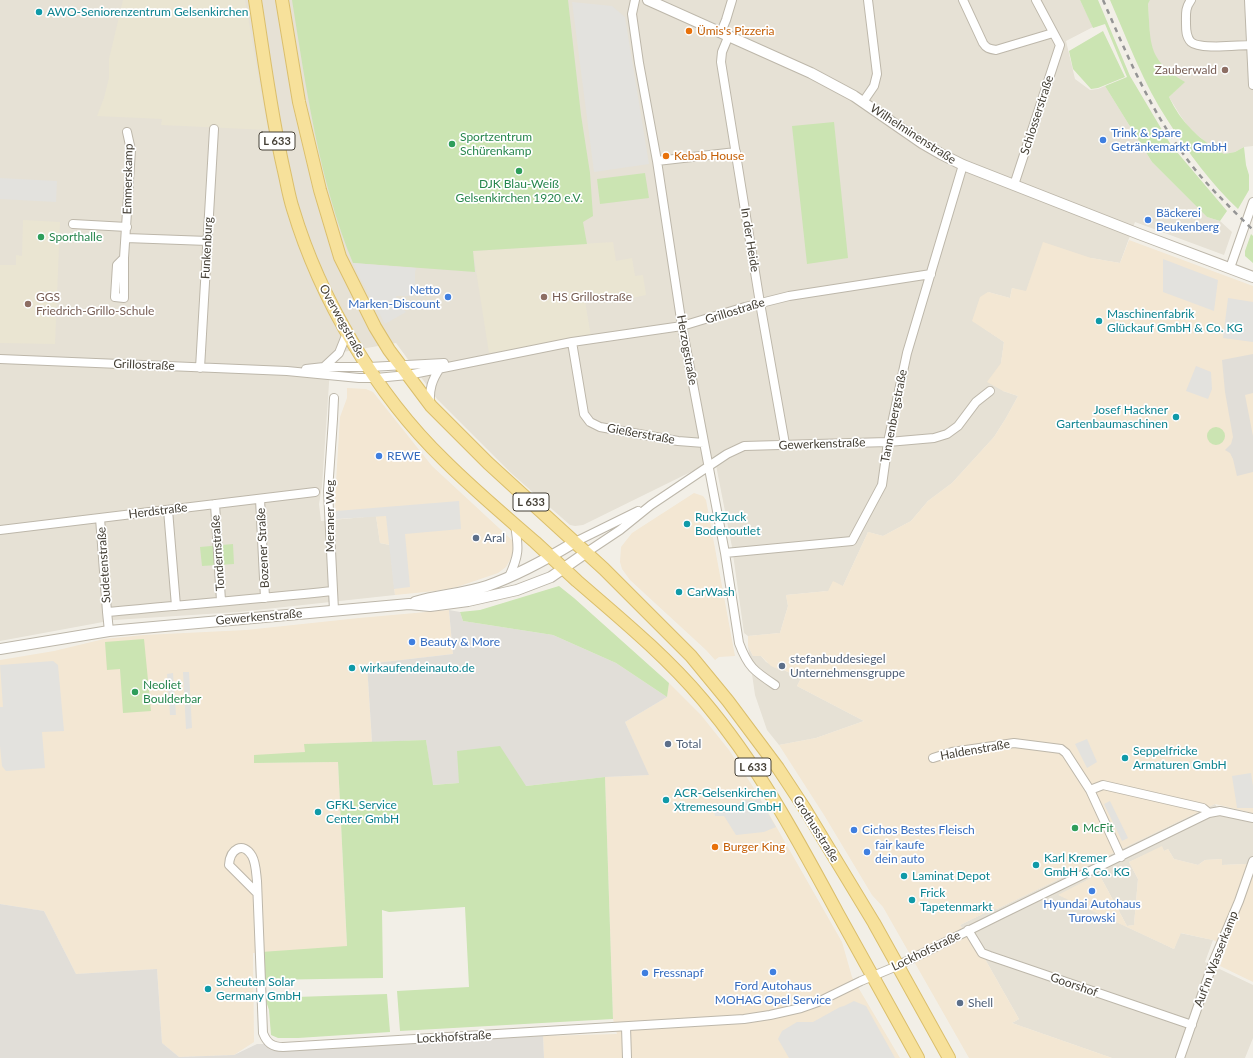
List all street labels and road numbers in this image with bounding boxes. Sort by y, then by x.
street label: Schlosserstraße [1017,73,1057,157]
street label: Wilhelminenstraße [867,101,959,167]
road number: L 633 [259,132,295,150]
street label: Emmerskamp [120,143,136,215]
street label: In der Heide [738,207,762,273]
street label: Funkenburg [198,216,216,280]
street label: Overwegstraße [316,282,368,360]
street label: Grillostraße [704,295,766,327]
street label: Herzogstraße [674,314,700,386]
street label: Grillostraße [113,357,175,373]
street label: Tannenbergstraße [878,368,910,464]
street label: Gießerstraße [606,421,676,447]
street label: Gewerkenstraße [778,435,866,453]
street label: Meraner Weg [323,480,337,552]
road number: L 633 [513,493,549,511]
street label: Herdstraße [128,500,188,522]
street label: Bozener Straße [254,507,272,589]
street label: Tondernstraße [208,514,228,592]
street label: Sudetenstraße [94,526,114,604]
street label: Gewerkenstraße [215,606,303,628]
street label: Haldenstraße [939,737,1011,763]
road number: L 633 [735,758,771,776]
street label: Grothusstraße [790,793,842,865]
street label: Auf'm Wasserkamp [1191,909,1241,1009]
street label: Lockhofstraße [889,928,963,974]
street label: Goorshof [1048,970,1100,1000]
street label: Lockhofstraße [416,1028,492,1046]

